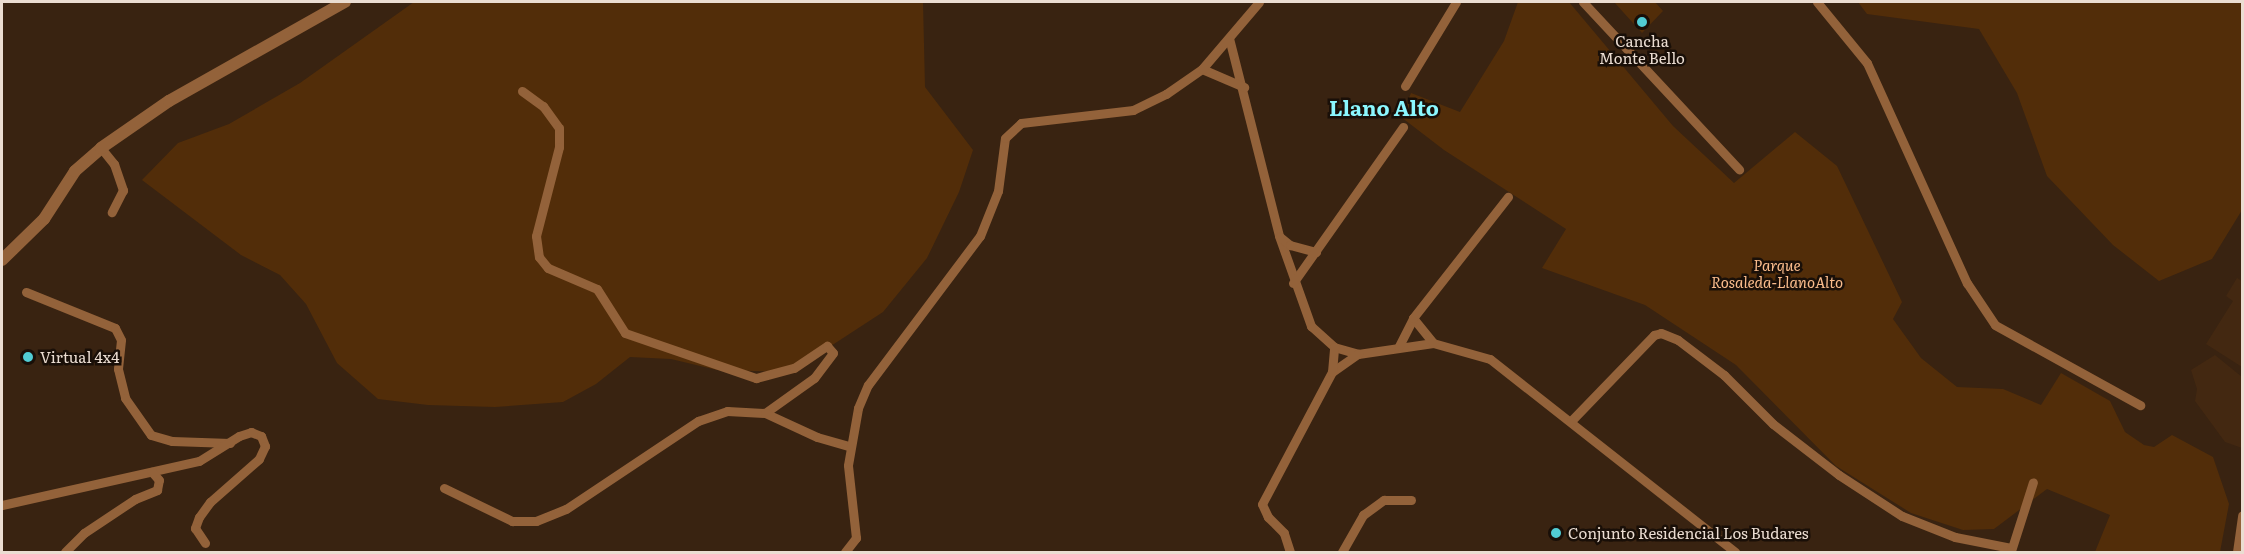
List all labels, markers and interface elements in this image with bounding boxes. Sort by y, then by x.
marker: Cancha Monte Bello [1635,15,1649,29]
place label: Cancha Monte Bello [1599,31,1685,66]
district label: Llano Alto [1329,94,1439,120]
park label: Parque Rosaleda-LlanoAlto [1711,255,1843,290]
place label: Virtual 4x4 [40,348,120,366]
marker: Virtual 4x4 [21,350,35,364]
place label: Conjunto Residencial Los Budares [1568,524,1809,542]
marker: Conjunto Residencial Los Budares [1549,526,1563,540]

